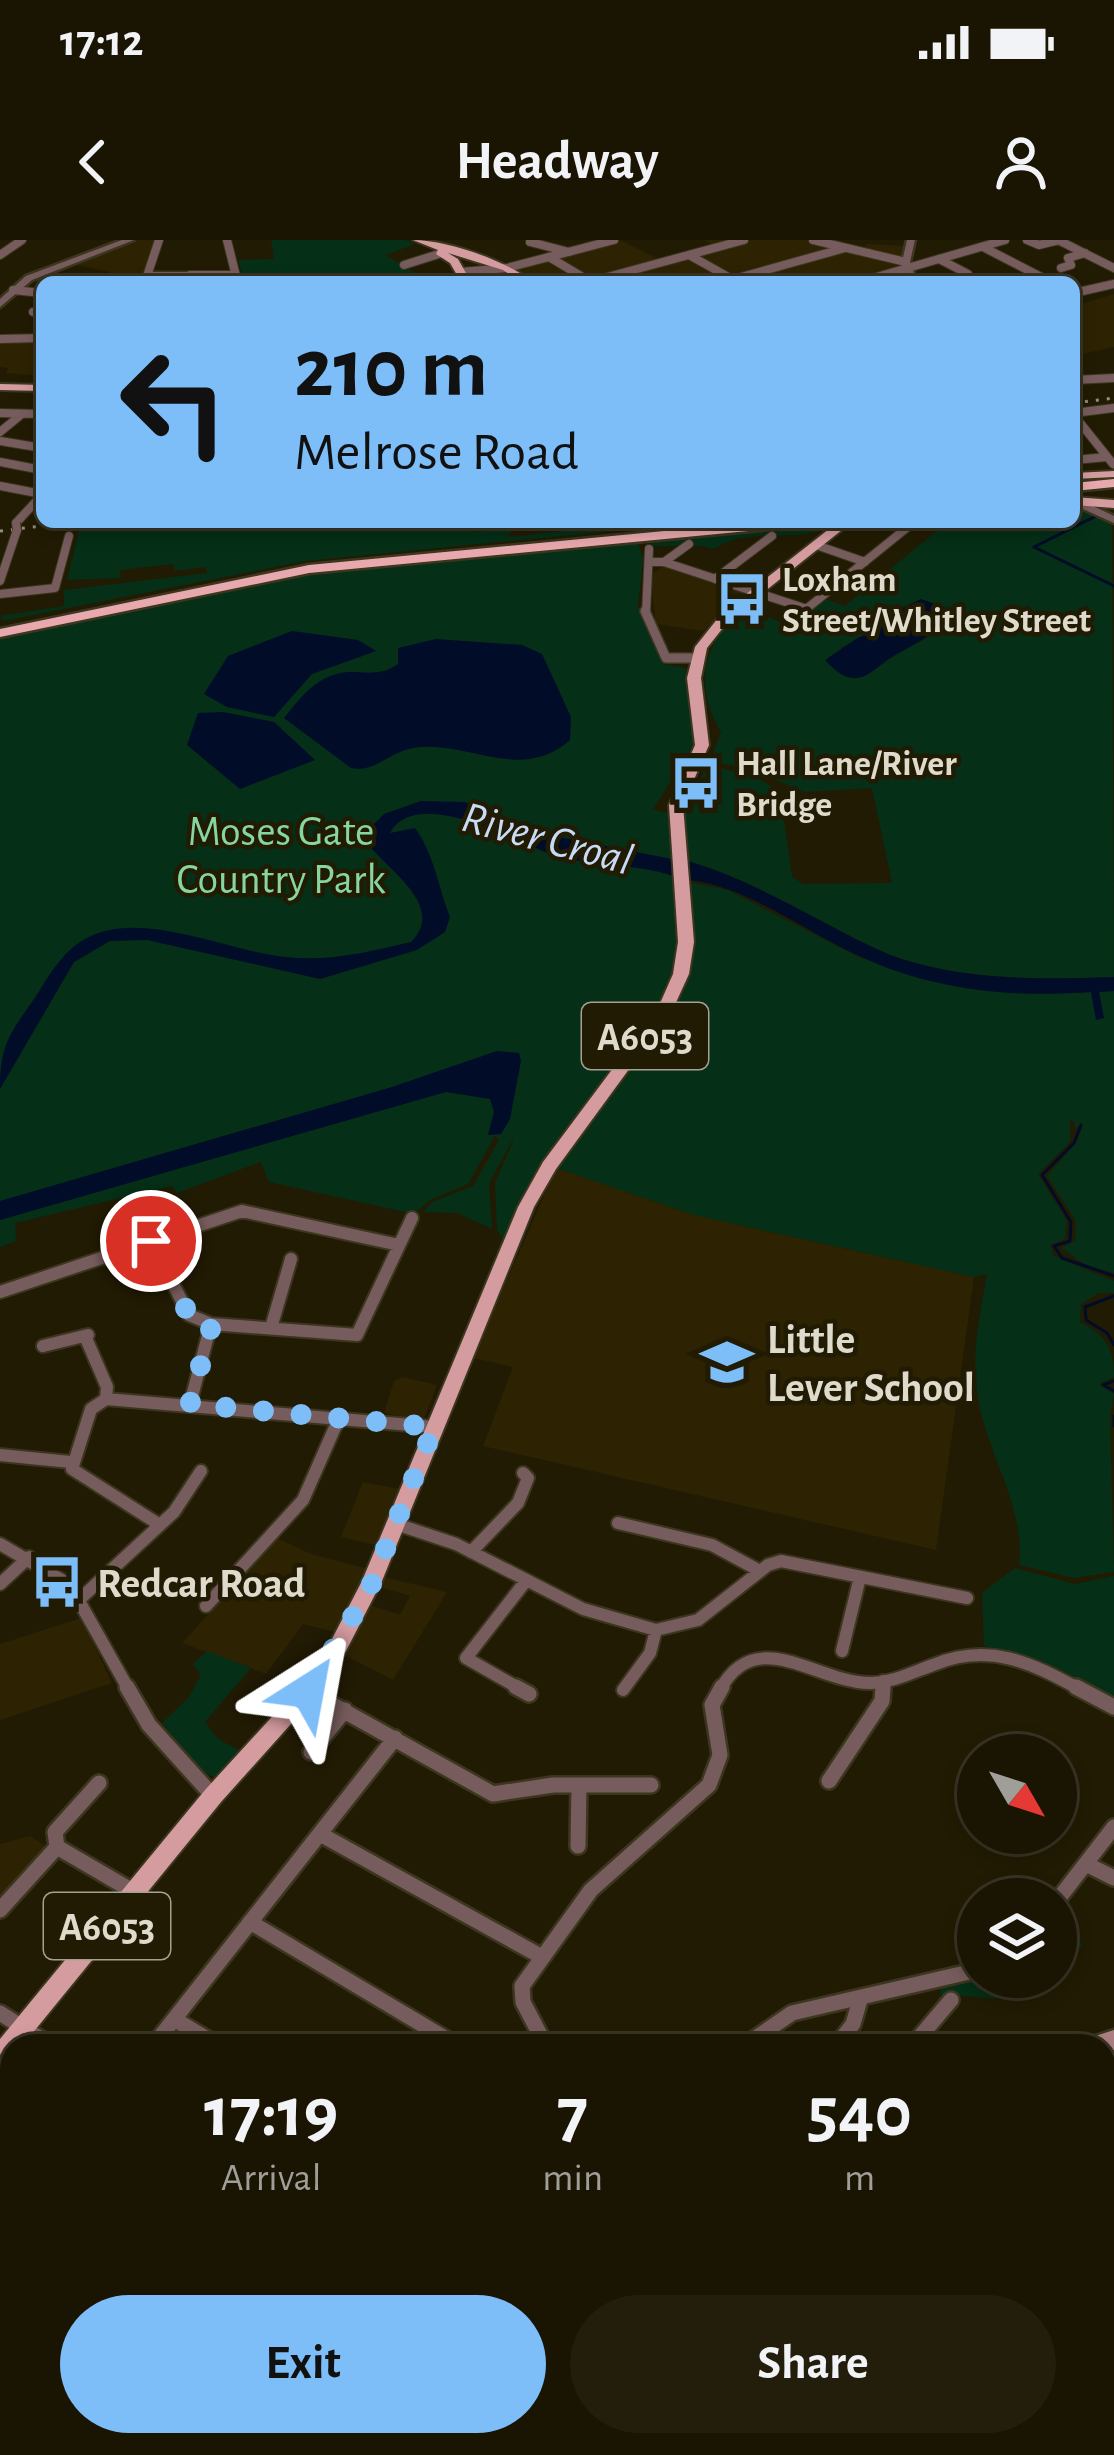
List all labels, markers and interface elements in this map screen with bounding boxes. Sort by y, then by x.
text: 17:12 [60,19,143,64]
icon: back [60,129,126,195]
icon: person [988,129,1054,195]
text: Headway [455,135,659,189]
icon: left [96,324,252,480]
text: 210 m [294,328,488,412]
text: Melrose Road [294,426,579,480]
place label: Loxham Street/Whitley Street [782,562,1091,639]
bus stop icon: Loxham Street/Whitley Street [713,570,771,628]
place label: Hall Lane/River Bridge [736,746,957,823]
bus stop icon: Hall Lane/River Bridge [667,754,725,812]
water label: River Croal [457,795,638,884]
park label: Moses Gate Country Park [176,811,386,901]
road number: A6053 [582,1003,708,1069]
pin [100,1190,202,1292]
icon: arrive [118,1208,184,1274]
place label: Little Lever School [767,1319,975,1409]
school or university icon: Little Lever School [698,1333,756,1391]
bus stop icon: Redcar Road [28,1553,86,1611]
place label: Redcar Road [97,1563,305,1605]
position arrow [245,1628,371,1754]
north arrow [957,1734,1077,1854]
map controls [957,1734,1077,1998]
button: layers [957,1878,1077,1998]
road number: A6053 [44,1893,170,1959]
text: 17:19 [204,2077,338,2149]
text: 7 [557,2077,588,2149]
text: 540 [807,2077,912,2149]
text: Arrival [221,2159,321,2198]
text: min [542,2159,603,2198]
text: m [844,2159,875,2198]
button: Exit [60,2295,546,2433]
button: Share [570,2295,1056,2433]

